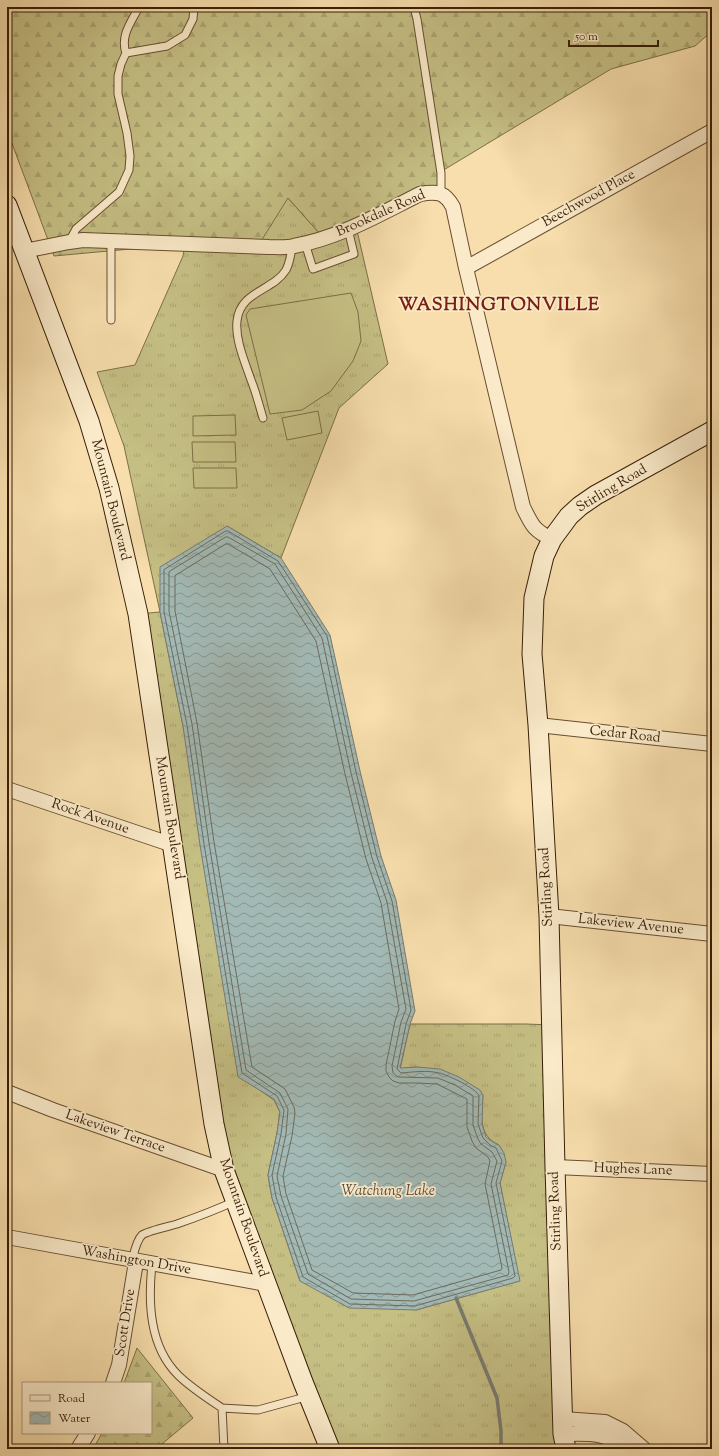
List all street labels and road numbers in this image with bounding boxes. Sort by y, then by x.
street label: Beechwood Place [539,165,639,233]
street label: Brookdale Road [333,185,429,243]
street label: Mountain Boulevard [85,437,135,563]
street label: Stirling Road [573,460,651,518]
street label: Cedar Road [589,721,662,749]
street label: Mountain Boulevard [149,755,189,881]
street label: Rock Avenue [48,794,132,840]
street label: Stirling Road [535,847,559,927]
street label: Lakeview Avenue [577,909,685,941]
street label: Lakeview Terrace [62,1106,168,1158]
street label: Mountain Boulevard [213,1156,273,1280]
street label: Hughes Lane [593,1159,673,1181]
street label: Stirling Road [545,1171,567,1251]
street label: Washington Drive [79,1241,193,1281]
street label: Scott Drive [111,1288,141,1358]

